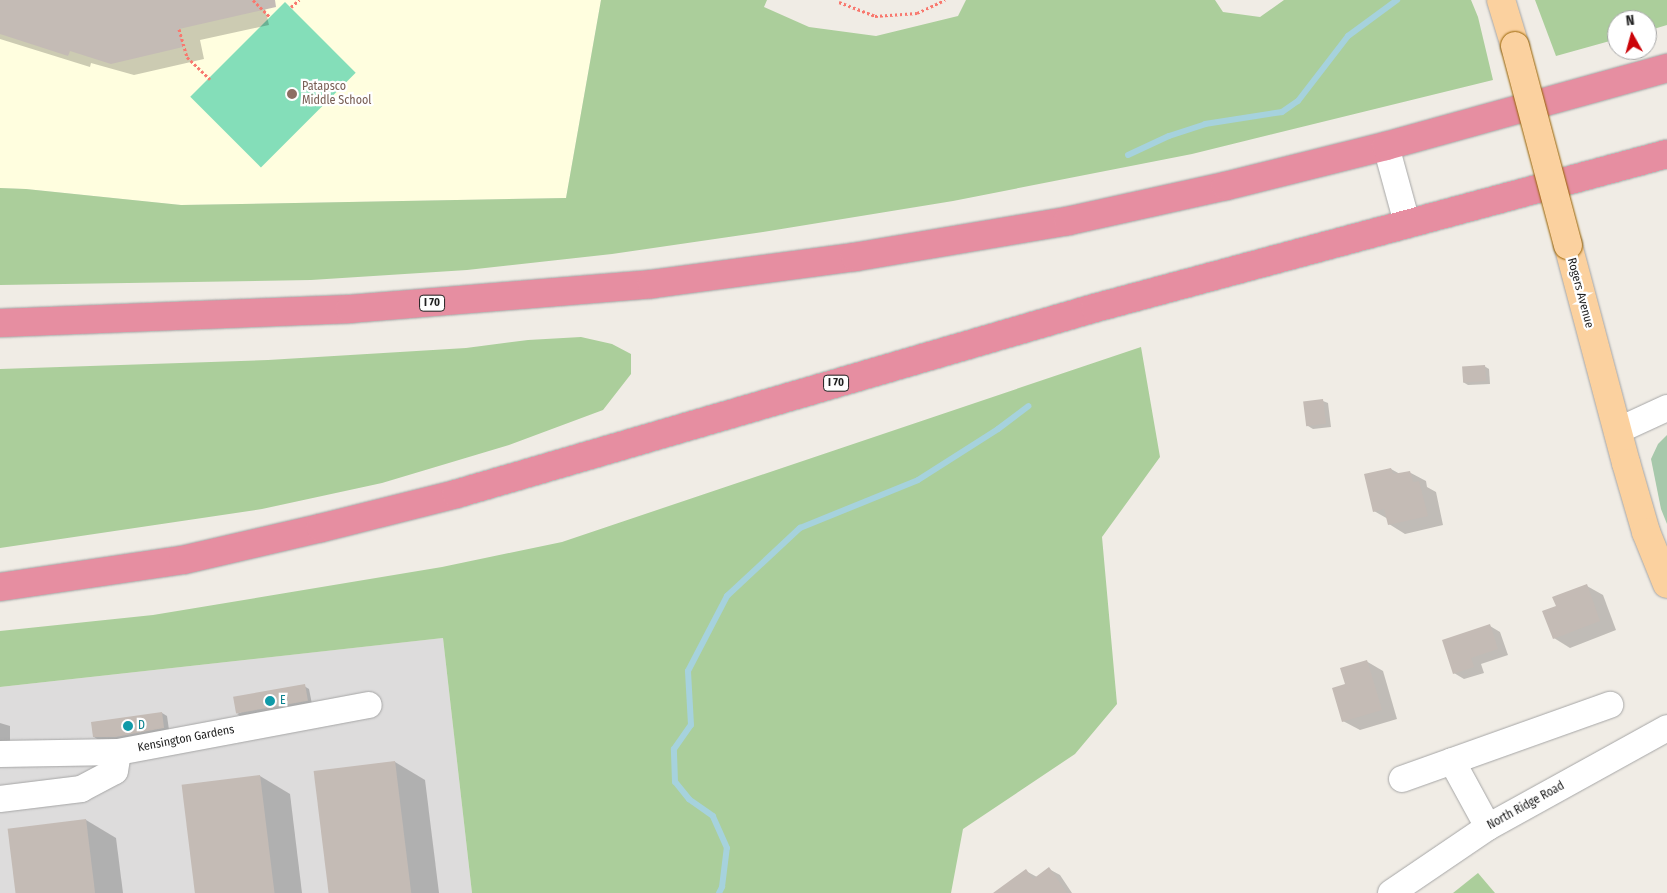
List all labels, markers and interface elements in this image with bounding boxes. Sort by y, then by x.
north arrow [1607,10,1657,60]
text: N [1625,12,1635,30]
place label: Patapsco Middle School [302,80,371,108]
marker: Patapsco Middle School [286,88,298,100]
street label: Rogers Avenue [1564,256,1596,330]
road number: I 70 [418,294,446,312]
road number: I 70 [822,374,850,392]
place label: E [280,694,286,708]
marker: E [264,695,276,707]
place label: D [138,719,145,733]
marker: D [122,720,134,732]
street label: Kensington Gardens [136,723,236,755]
street label: North Ridge Road [1485,779,1567,833]

